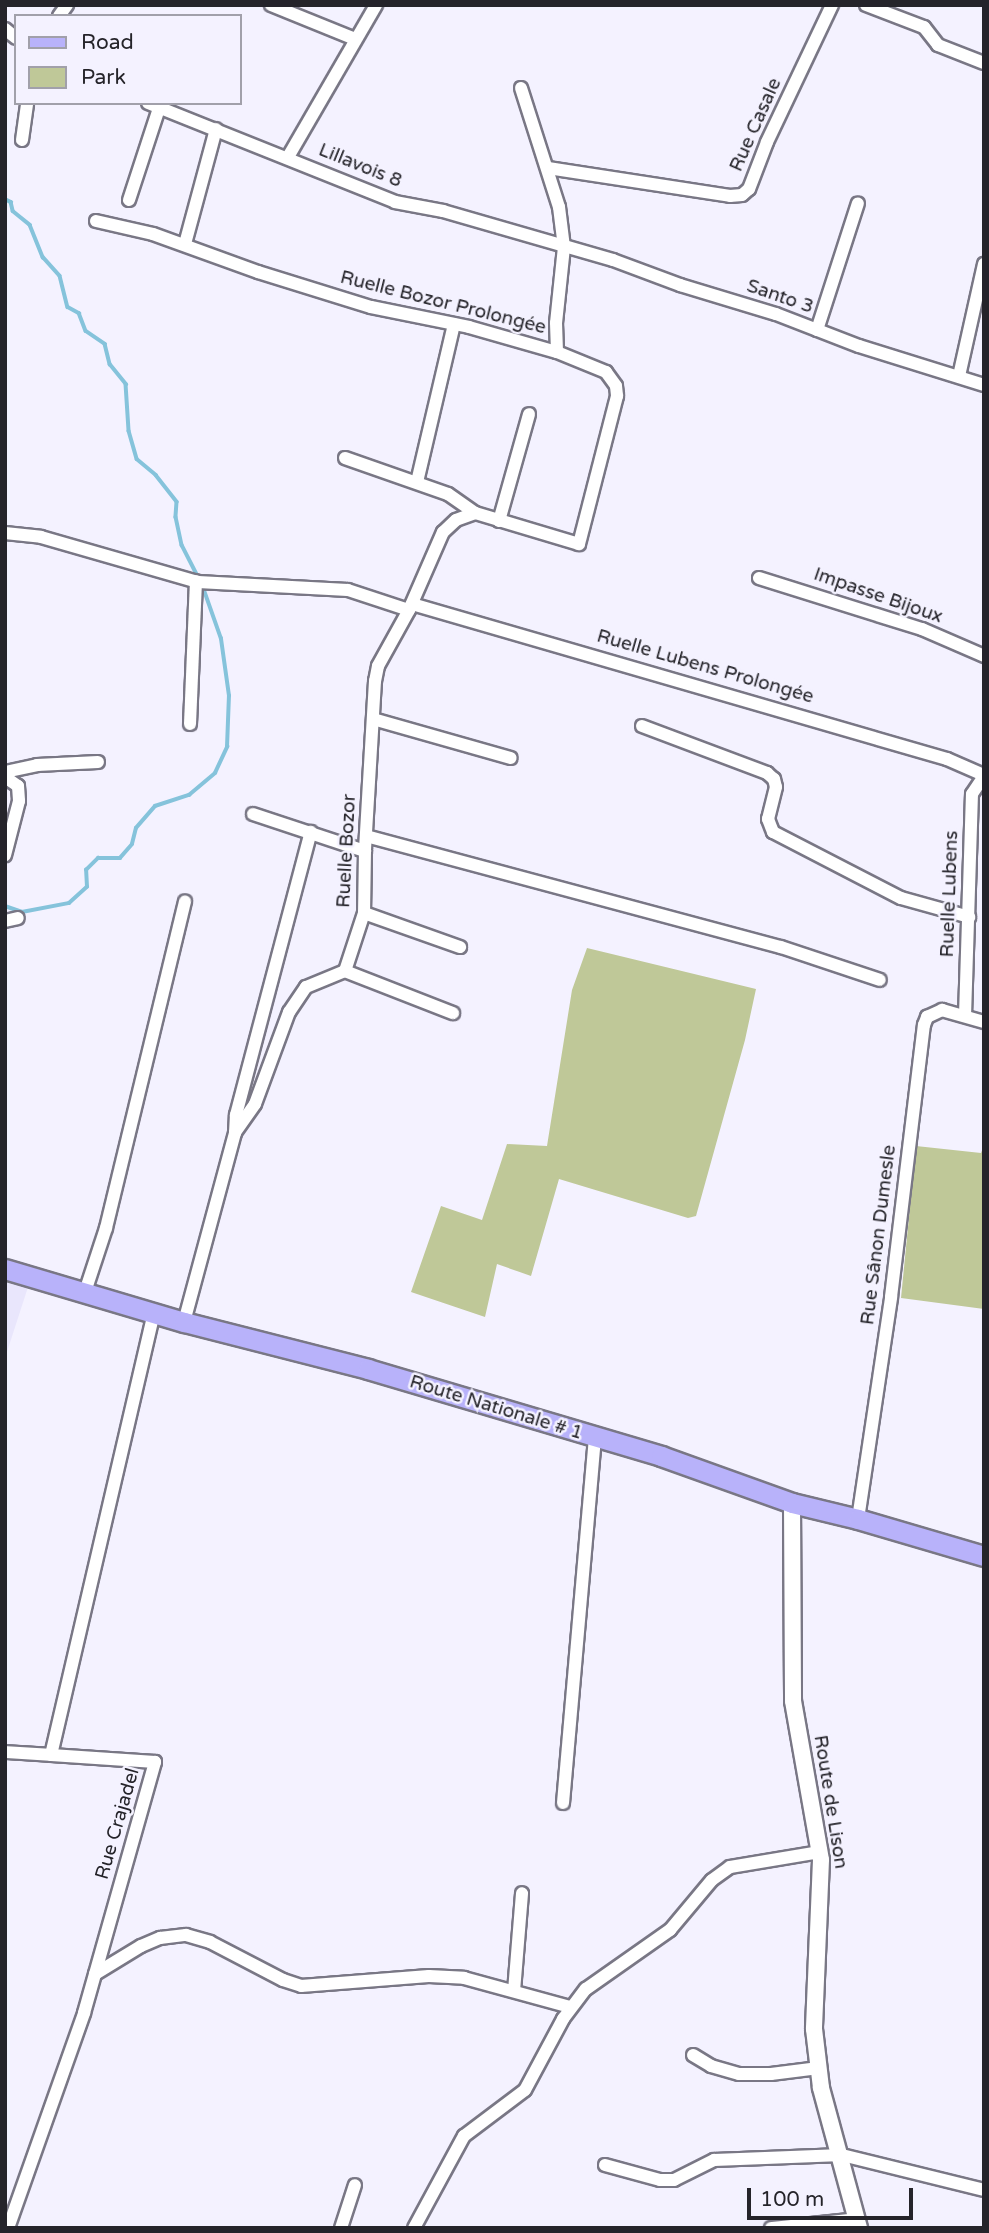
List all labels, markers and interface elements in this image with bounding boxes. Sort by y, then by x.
legend [14,14,242,105]
text: Road [81,30,134,55]
text: Park [81,65,126,90]
street label: Rue Casale [725,75,787,175]
street label: Lillavois 8 [315,139,405,193]
street label: Ruelle Bozor Prolongée [338,266,548,340]
street label: Santo 3 [744,275,816,319]
street label: Impasse Bijoux [810,563,946,629]
street label: Ruelle Lubens Prolongée [594,625,816,709]
street label: Ruelle Bozor [333,794,361,908]
street label: Ruelle Lubens [936,830,964,958]
street label: Rue Sânon Dumesle [857,1144,901,1326]
street label: Route Nationale # 1 [407,1371,585,1445]
street label: Route de Lison [808,1734,852,1870]
street label: Rue Crajadel [91,1766,145,1882]
scale bar [751,2174,917,2218]
text: 100 m [760,2187,824,2212]

